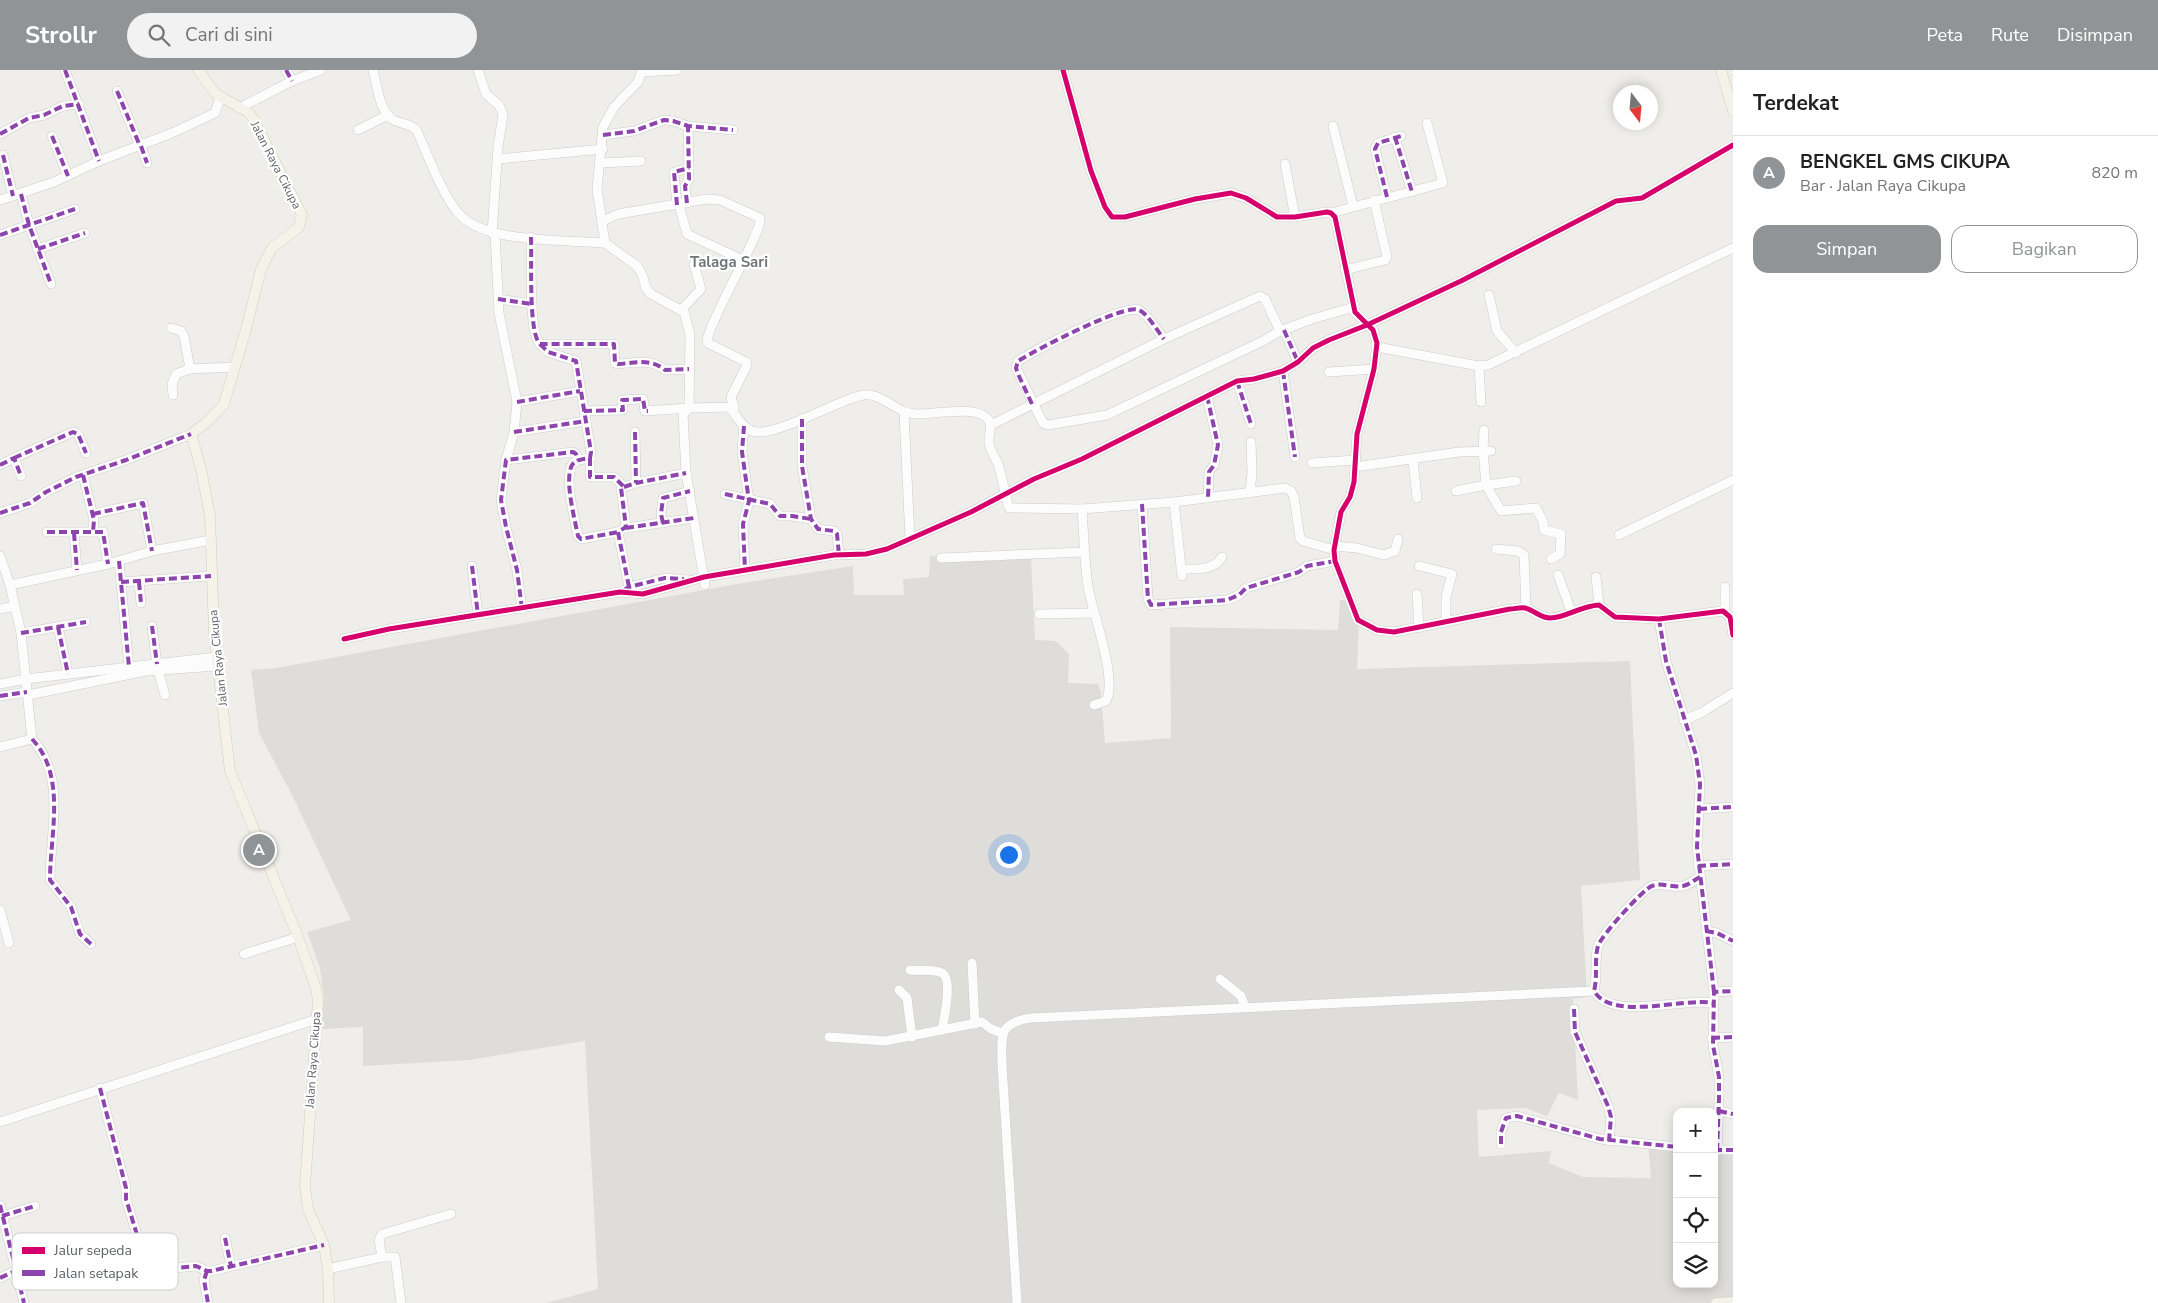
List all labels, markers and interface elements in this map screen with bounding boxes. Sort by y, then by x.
search box [127,13,477,58]
text: Strollr [25,19,97,51]
icon: search [145,21,173,49]
text: Cari di sini [185,22,273,48]
text: Peta [1927,23,1963,47]
text: Rute [1991,23,2029,47]
text: Disimpan [2057,23,2133,47]
north arrow [1613,85,1658,130]
text: Terdekat [1753,89,1839,117]
street label: Jalan Raya Cikupa [246,117,305,212]
text: BENGKEL GMS CIKUPA [1800,149,2010,175]
text: A [1763,162,1775,184]
text: 820 m [2091,162,2138,184]
text: Bar · Jalan Raya Cikupa [1800,175,1966,197]
button: Simpan [1753,225,1941,273]
button: Bagikan [1951,225,2138,273]
district label: Talaga Sari [690,252,768,272]
street label: Jalan Raya Cikupa [205,609,231,708]
pin: A [243,831,275,869]
your location [996,842,1022,868]
street label: Jalan Raya Cikupa [302,1011,324,1110]
map controls [1673,1108,1718,1288]
button: + [1673,1108,1718,1153]
button: − [1673,1153,1718,1198]
button: locate [1673,1198,1718,1243]
legend [12,1233,178,1290]
text: Jalur sepeda [53,1241,132,1260]
button: layers [1673,1243,1718,1288]
text: Jalan setapak [53,1264,139,1283]

